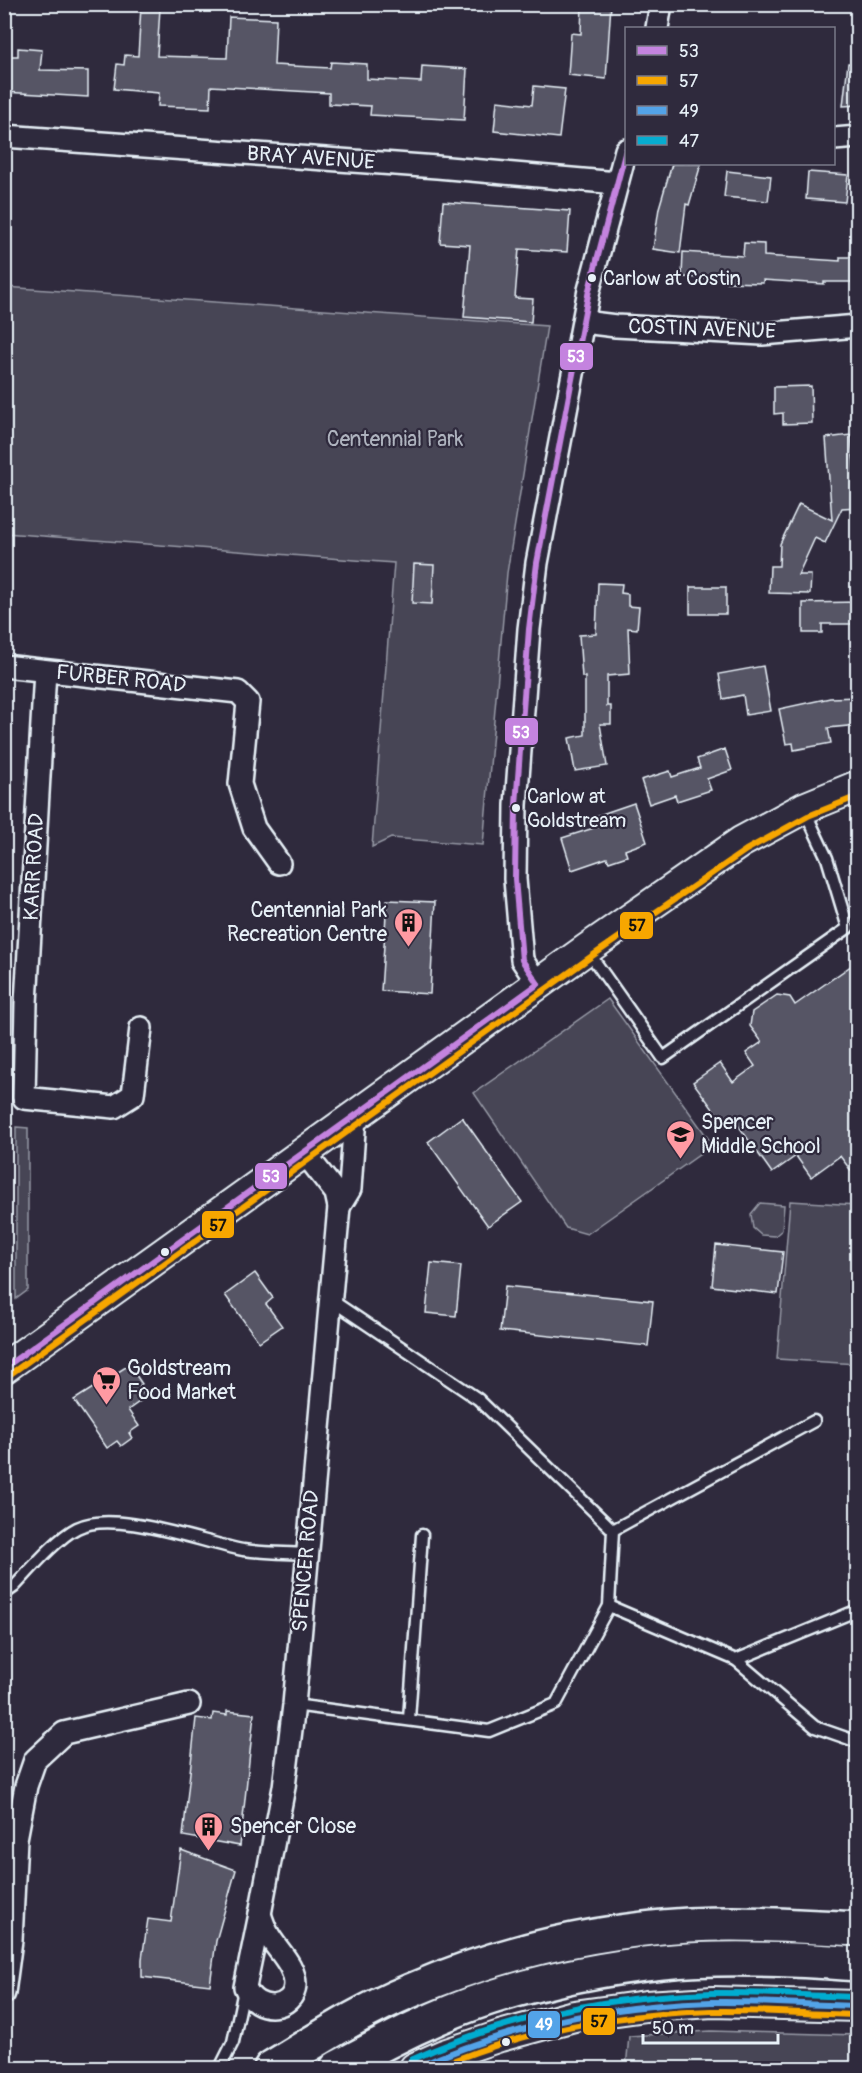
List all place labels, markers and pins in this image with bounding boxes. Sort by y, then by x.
place label: Carlow at Costin [603,266,741,291]
marker: Carlow at Costin [586,272,598,284]
place label: Carlow at Goldstream [527,784,626,833]
marker: Carlow at Goldstream [510,802,522,814]
place label: Centennial Park Recreation Centre [227,897,388,948]
building icon: Centennial Park Recreation Centre [392,906,424,948]
place label: Spencer Middle School [701,1109,821,1160]
school or university icon: Spencer Middle School [664,1118,696,1160]
unlabelled marker [159,1246,171,1258]
place label: Goldstream Food Market [127,1355,237,1406]
supermarket icon: Goldstream Food Market [90,1364,122,1406]
building icon: Spencer Close [193,1810,225,1852]
place label: Spencer Close [230,1813,357,1840]
unlabelled marker [500,2036,512,2048]

